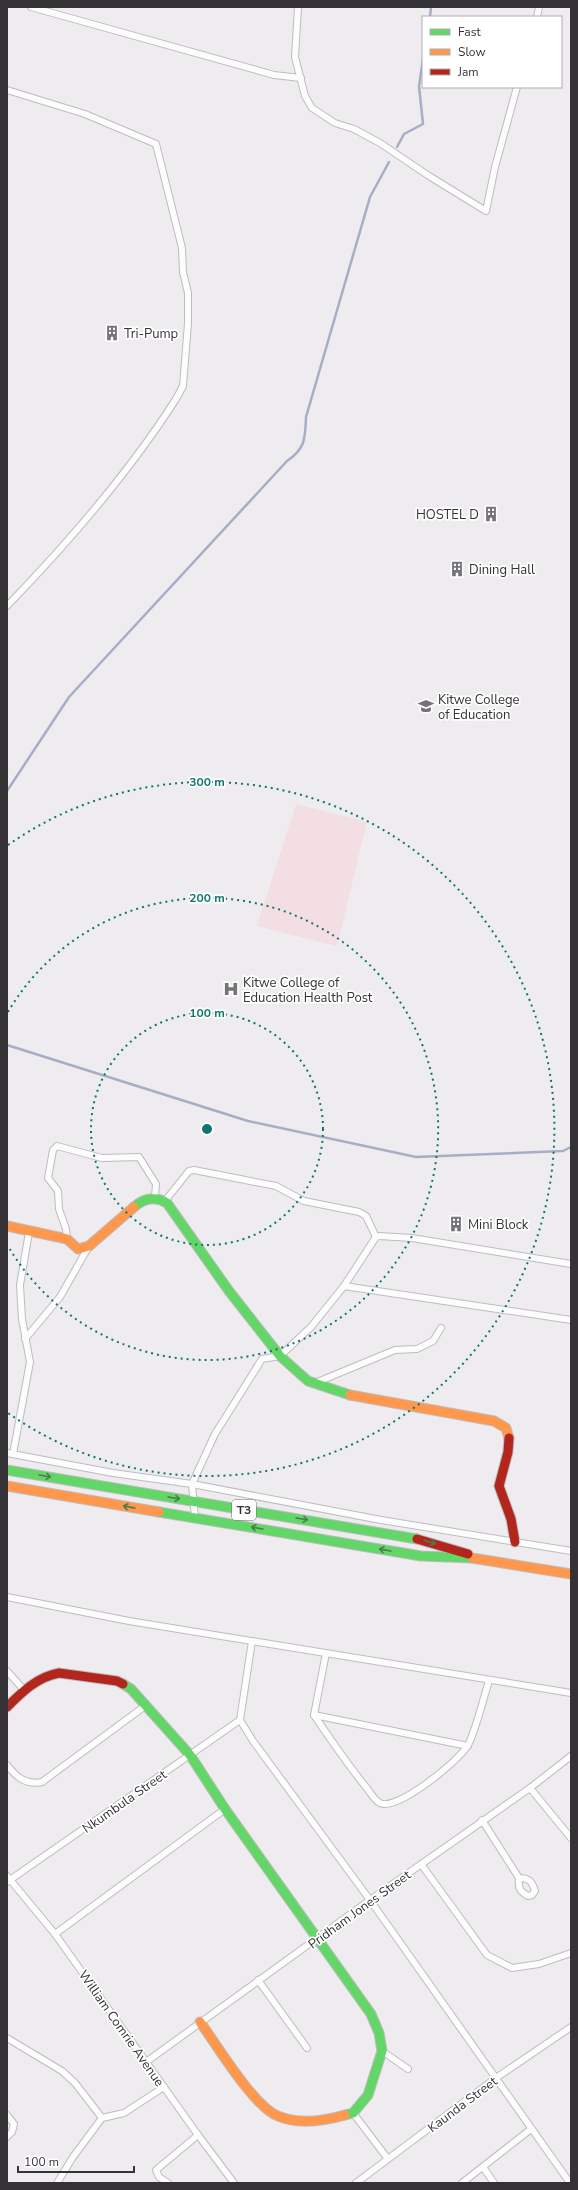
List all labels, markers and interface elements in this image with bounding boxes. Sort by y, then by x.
legend [422,16,562,88]
text: Fast [458,24,481,40]
text: Slow [458,44,486,60]
text: Jam [457,64,479,80]
building icon: Tri-Pump [103,324,121,342]
place label: Tri-Pump [124,325,178,343]
building icon: HOSTEL D [482,505,500,523]
place label: HOSTEL D [416,506,479,524]
building icon: Dining Hall [448,560,466,578]
place label: Dining Hall [469,561,535,579]
place label: Kitwe College of Education [438,691,520,724]
school or university icon: Kitwe College of Education [417,697,435,715]
text: 300 m [189,774,225,790]
text: 200 m [189,890,225,906]
place label: Kitwe College of Education Health Post [243,974,373,1007]
hospital icon: Kitwe College of Education Health Post [222,980,240,998]
text: 100 m [189,1005,225,1021]
centre of rings [200,1122,214,1136]
building icon: Mini Block [447,1215,465,1233]
place label: Mini Block [468,1216,529,1234]
one-way arrow [39,1473,52,1481]
one-way arrow [167,1494,180,1502]
road number: T3 [232,1500,256,1520]
one-way arrow [122,1503,135,1511]
one-way arrow [295,1515,308,1523]
one-way arrow [251,1524,264,1532]
one-way arrow [424,1538,436,1546]
one-way arrow [379,1546,392,1554]
street label: Nkumbula Street [79,1766,171,1838]
street label: Pridham Jones Street [305,1866,415,1953]
street label: William Comrie Avenue [74,1967,168,2090]
street label: Kaunda Street [424,2072,502,2137]
scale bar [18,2148,134,2174]
text: 100 m [24,2154,59,2170]

